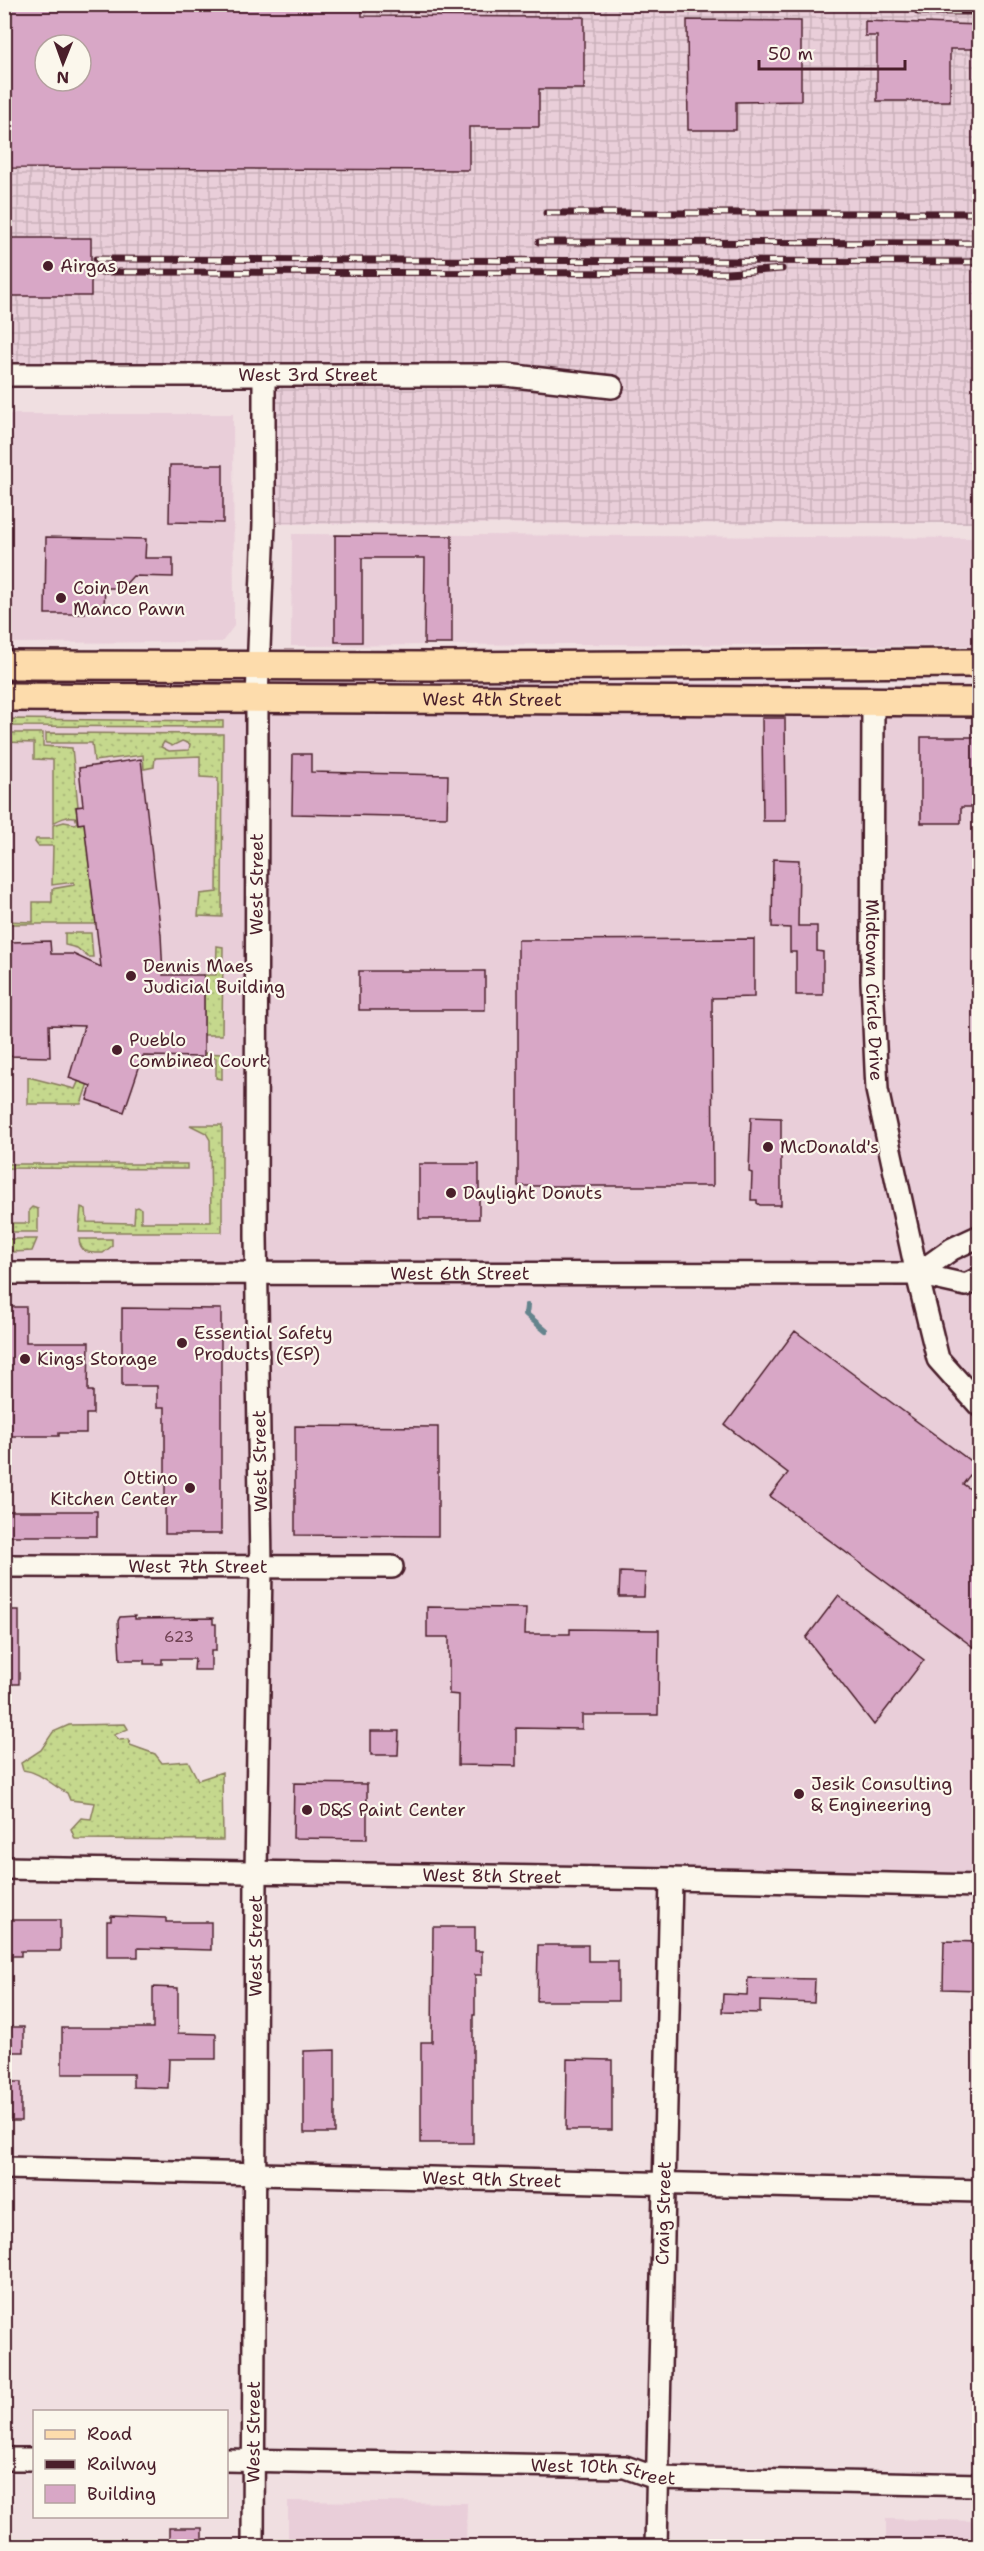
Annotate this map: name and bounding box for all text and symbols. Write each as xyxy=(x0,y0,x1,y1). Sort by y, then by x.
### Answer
north arrow xyxy=(33,33,93,93)
scale bar xyxy=(759,33,904,71)
text: 50 m xyxy=(768,42,813,66)
text: N xyxy=(56,67,69,88)
place label: Airgas xyxy=(60,254,117,278)
marker: Airgas xyxy=(41,259,55,273)
street label: West 3rd Street xyxy=(238,363,378,387)
place label: Coin Den Manco Pawn xyxy=(73,576,185,621)
marker: Coin Den Manco Pawn xyxy=(54,591,68,605)
street label: West 4th Street xyxy=(422,687,562,712)
street label: West Street xyxy=(245,833,269,935)
street label: Midtown Circle Drive xyxy=(860,899,889,1081)
place label: Dennis Maes Judicial Building xyxy=(143,954,285,999)
marker: Dennis Maes Judicial Building xyxy=(124,969,138,983)
place label: Pueblo Combined Court xyxy=(129,1028,268,1073)
marker: Pueblo Combined Court xyxy=(110,1043,124,1057)
place label: McDonald's xyxy=(780,1135,879,1159)
marker: McDonald's xyxy=(761,1140,775,1154)
place label: Daylight Donuts xyxy=(463,1181,602,1205)
marker: Daylight Donuts xyxy=(444,1186,458,1200)
street label: West 6th Street xyxy=(390,1261,530,1286)
place label: Essential Safety Products (ESP) xyxy=(194,1321,333,1366)
marker: Essential Safety Products (ESP) xyxy=(175,1336,189,1350)
place label: Kings Storage xyxy=(37,1347,157,1371)
marker: Kings Storage xyxy=(18,1352,32,1366)
street label: West Street xyxy=(247,1410,273,1512)
place label: Ottino Kitchen Center xyxy=(50,1466,178,1511)
marker: Ottino Kitchen Center xyxy=(183,1481,197,1495)
street label: West 7th Street xyxy=(128,1554,268,1579)
house number: 623 xyxy=(164,1627,194,1647)
place label: Jesik Consulting & Engineering xyxy=(811,1772,952,1817)
marker: Jesik Consulting & Engineering xyxy=(792,1787,806,1801)
place label: D&S Paint Center xyxy=(319,1798,466,1822)
marker: D&S Paint Center xyxy=(300,1803,314,1817)
street label: West 8th Street xyxy=(422,1863,562,1889)
street label: West Street xyxy=(243,1895,268,1997)
street label: Craig Street xyxy=(650,2161,677,2265)
street label: West 9th Street xyxy=(422,2166,562,2193)
street label: West Street xyxy=(241,2381,266,2483)
legend xyxy=(33,2410,228,2518)
text: Road xyxy=(87,2422,132,2446)
text: Railway xyxy=(87,2452,157,2476)
street label: West 10th Street xyxy=(530,2453,676,2490)
text: Building xyxy=(87,2482,156,2506)

